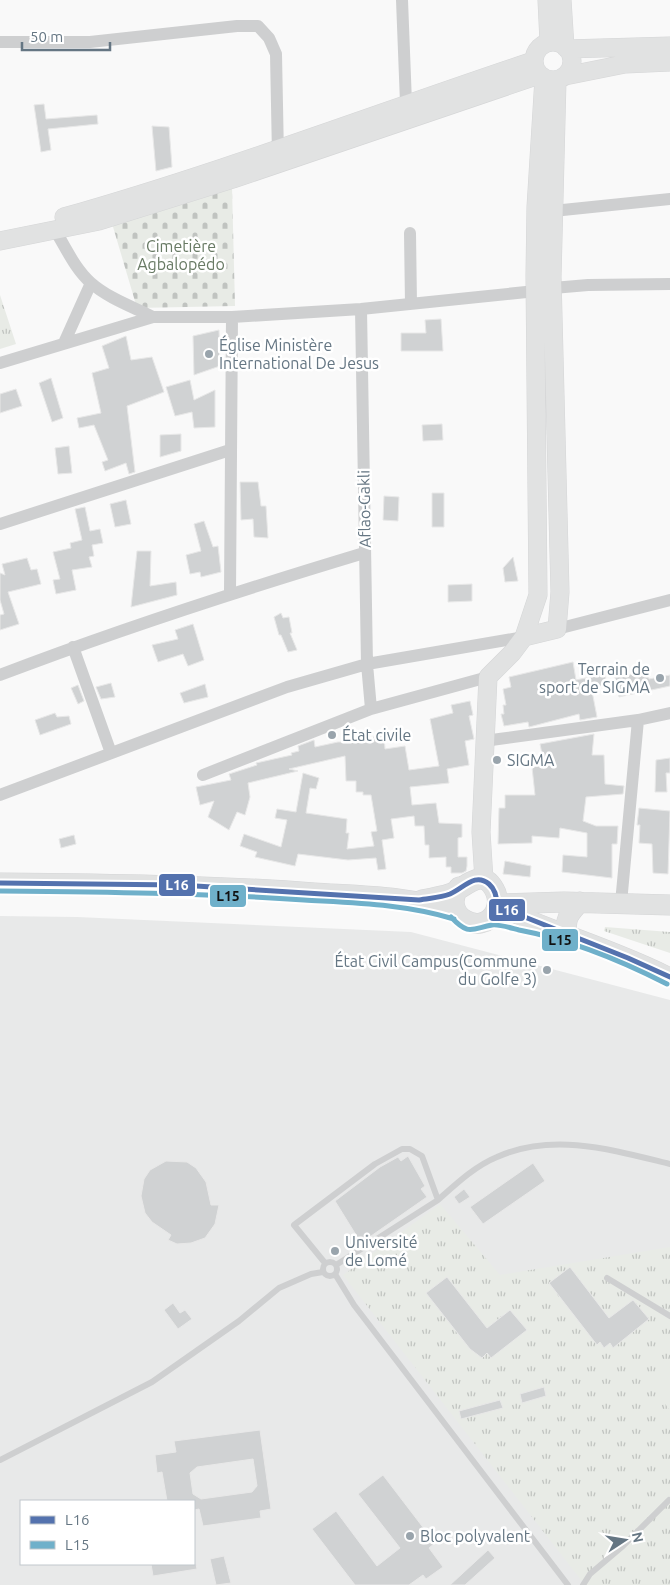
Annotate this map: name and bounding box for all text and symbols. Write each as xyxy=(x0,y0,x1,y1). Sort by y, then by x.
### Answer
scale bar xyxy=(22,20,110,52)
text: 50 m xyxy=(30,28,63,45)
park label: Cimetière Agbalopédo xyxy=(137,237,225,273)
place label: Église Ministère International De Jesus xyxy=(219,334,379,372)
marker: Église Ministère International De Jesus xyxy=(203,348,215,360)
street label: Aflao-Gakli xyxy=(354,470,374,548)
place label: Terrain de sport de SIGMA xyxy=(539,660,651,696)
marker: Terrain de sport de SIGMA xyxy=(654,672,666,684)
place label: État civile xyxy=(342,724,411,744)
marker: État civile xyxy=(326,729,338,741)
place label: SIGMA xyxy=(507,751,555,769)
marker: SIGMA xyxy=(491,754,503,766)
line badge: L16 xyxy=(158,873,196,897)
text: L16 xyxy=(165,877,189,893)
line badge: L15 xyxy=(209,884,247,908)
text: L15 xyxy=(216,888,240,904)
line badge: L16 xyxy=(488,898,526,922)
text: L16 xyxy=(495,902,519,918)
line badge: L15 xyxy=(541,928,579,952)
text: L15 xyxy=(548,932,572,948)
place label: État Civil Campus(Commune du Golfe 3) xyxy=(334,950,537,989)
marker: État Civil Campus(Commune du Golfe 3) xyxy=(541,964,553,976)
place label: Université de Lomé xyxy=(345,1233,418,1269)
marker: Université de Lomé xyxy=(329,1245,341,1257)
legend xyxy=(20,1500,195,1565)
text: L16 xyxy=(65,1511,90,1528)
north arrow xyxy=(600,1515,650,1565)
place label: Bloc polyvalent xyxy=(420,1527,531,1545)
marker: Bloc polyvalent xyxy=(404,1530,416,1542)
text: N xyxy=(629,1531,647,1544)
text: L15 xyxy=(65,1536,90,1553)

